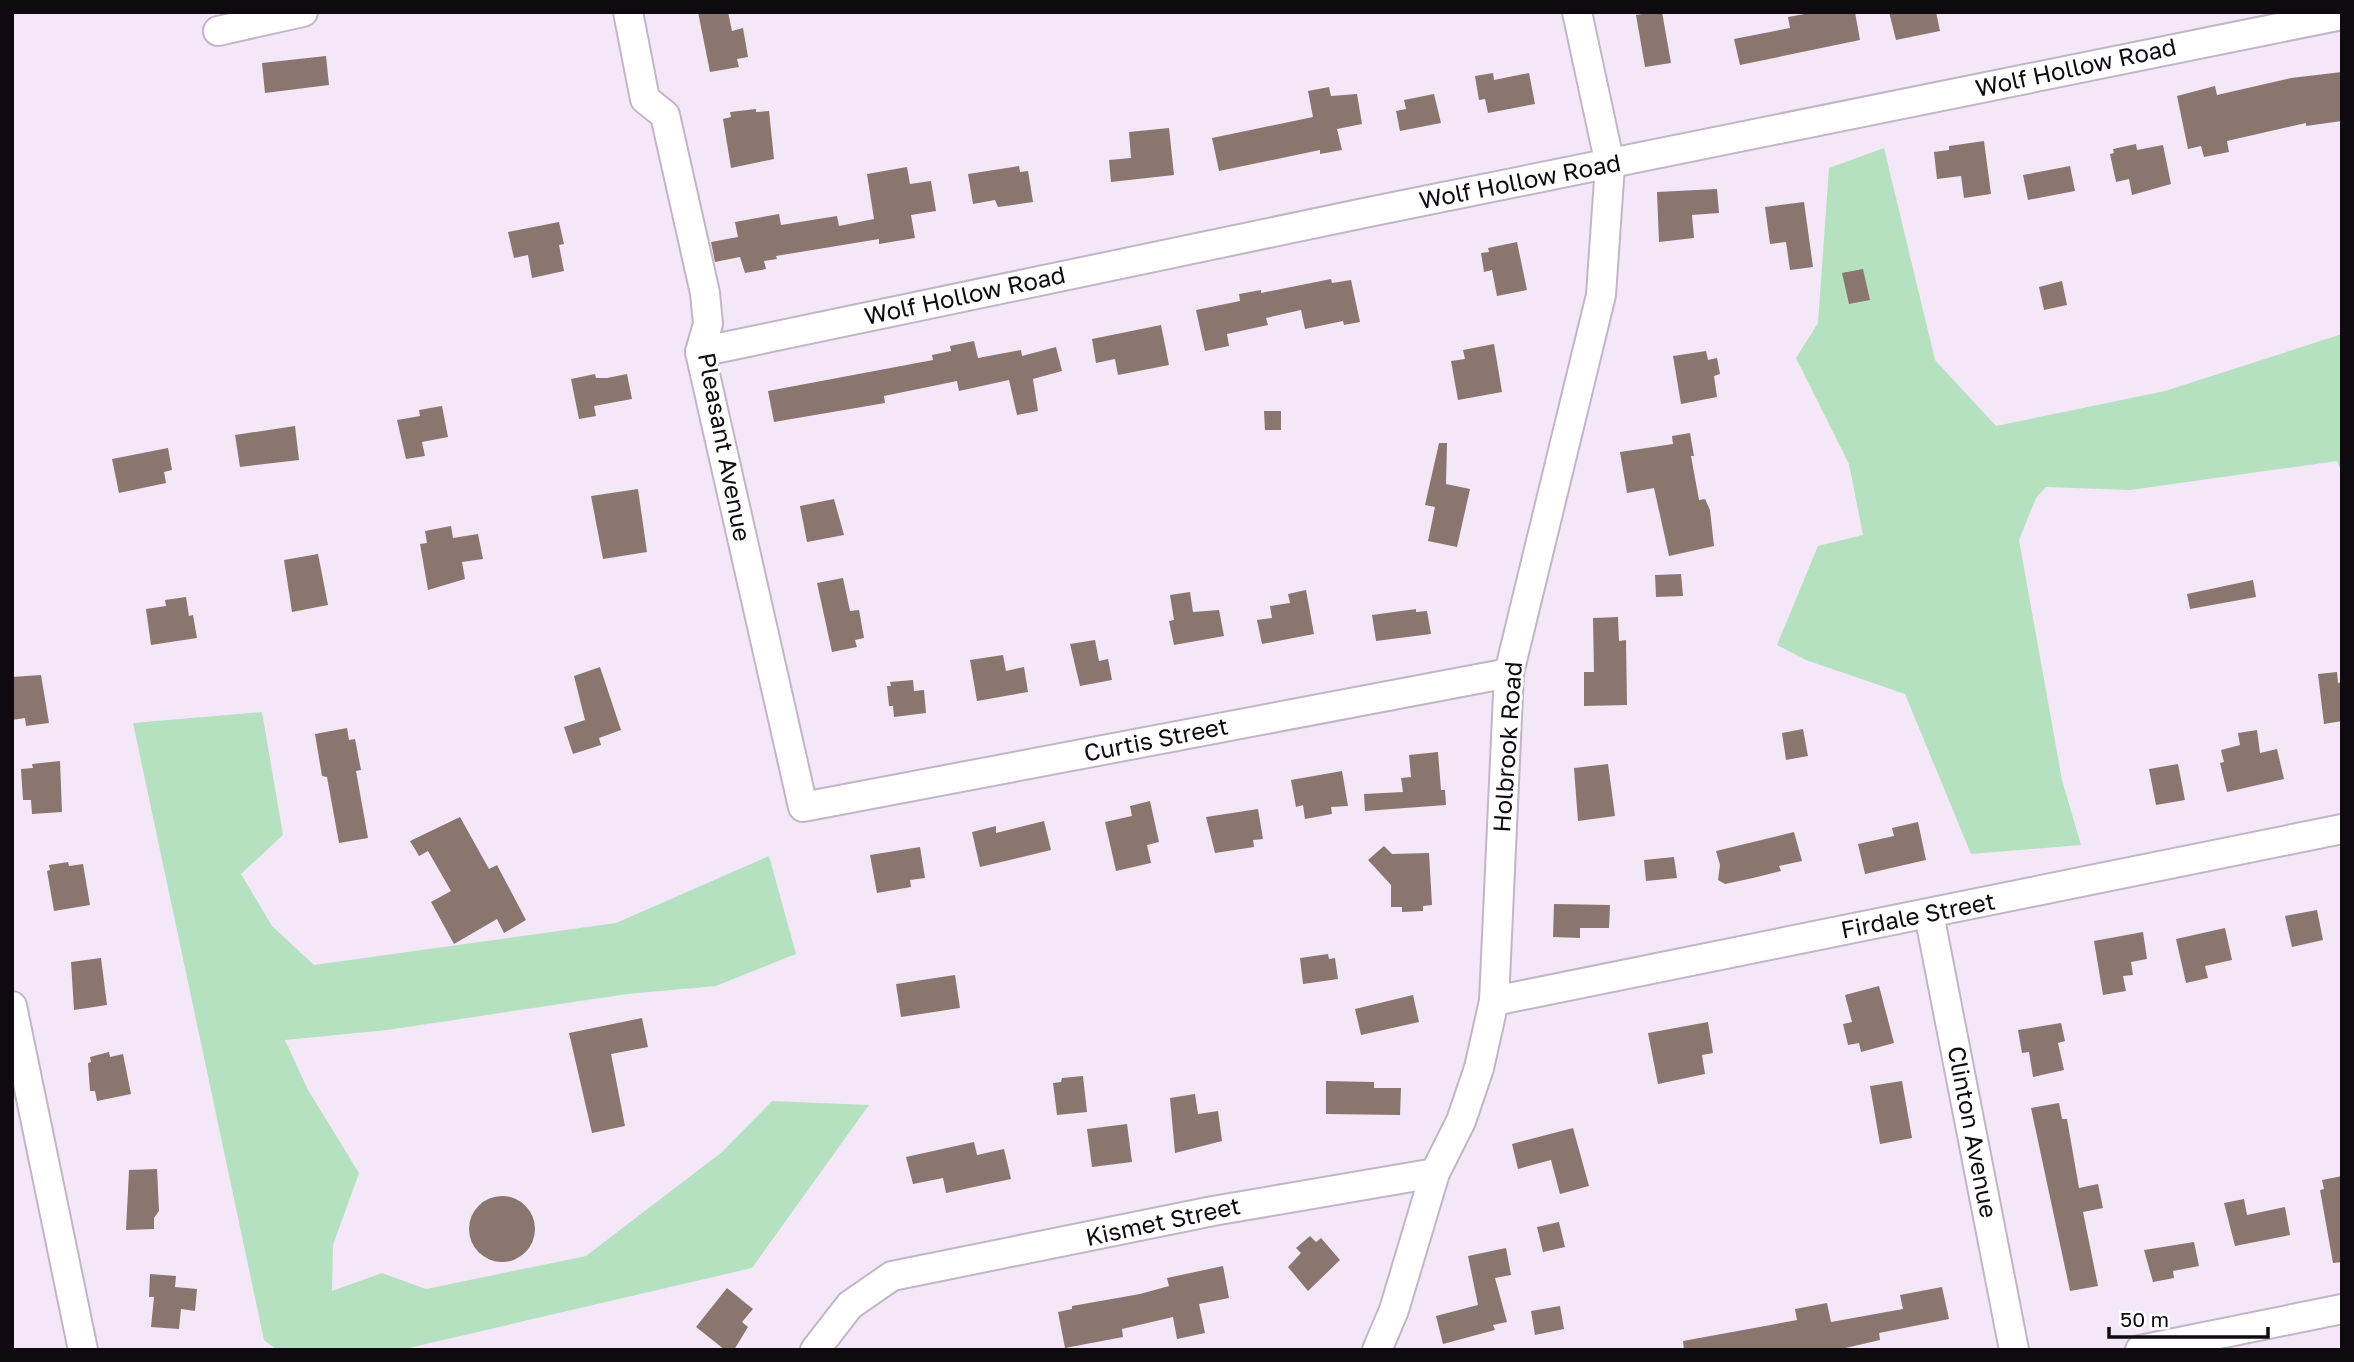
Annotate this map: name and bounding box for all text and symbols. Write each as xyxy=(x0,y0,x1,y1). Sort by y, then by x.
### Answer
street label: Wolf Hollow Road xyxy=(1973,31,2179,102)
street label: Wolf Hollow Road xyxy=(1417,147,1623,214)
street label: Wolf Hollow Road xyxy=(862,259,1068,330)
street label: Pleasant Avenue xyxy=(693,350,758,544)
street label: Holbrook Road xyxy=(1486,660,1527,833)
street label: Curtis Street xyxy=(1081,710,1230,767)
street label: Firdale Street xyxy=(1838,885,1997,944)
street label: Clinton Avenue xyxy=(1943,1043,2004,1220)
street label: Kismet Street xyxy=(1083,1190,1243,1251)
scale bar xyxy=(2109,1296,2268,1340)
text: 50 m xyxy=(2120,1306,2169,1332)

